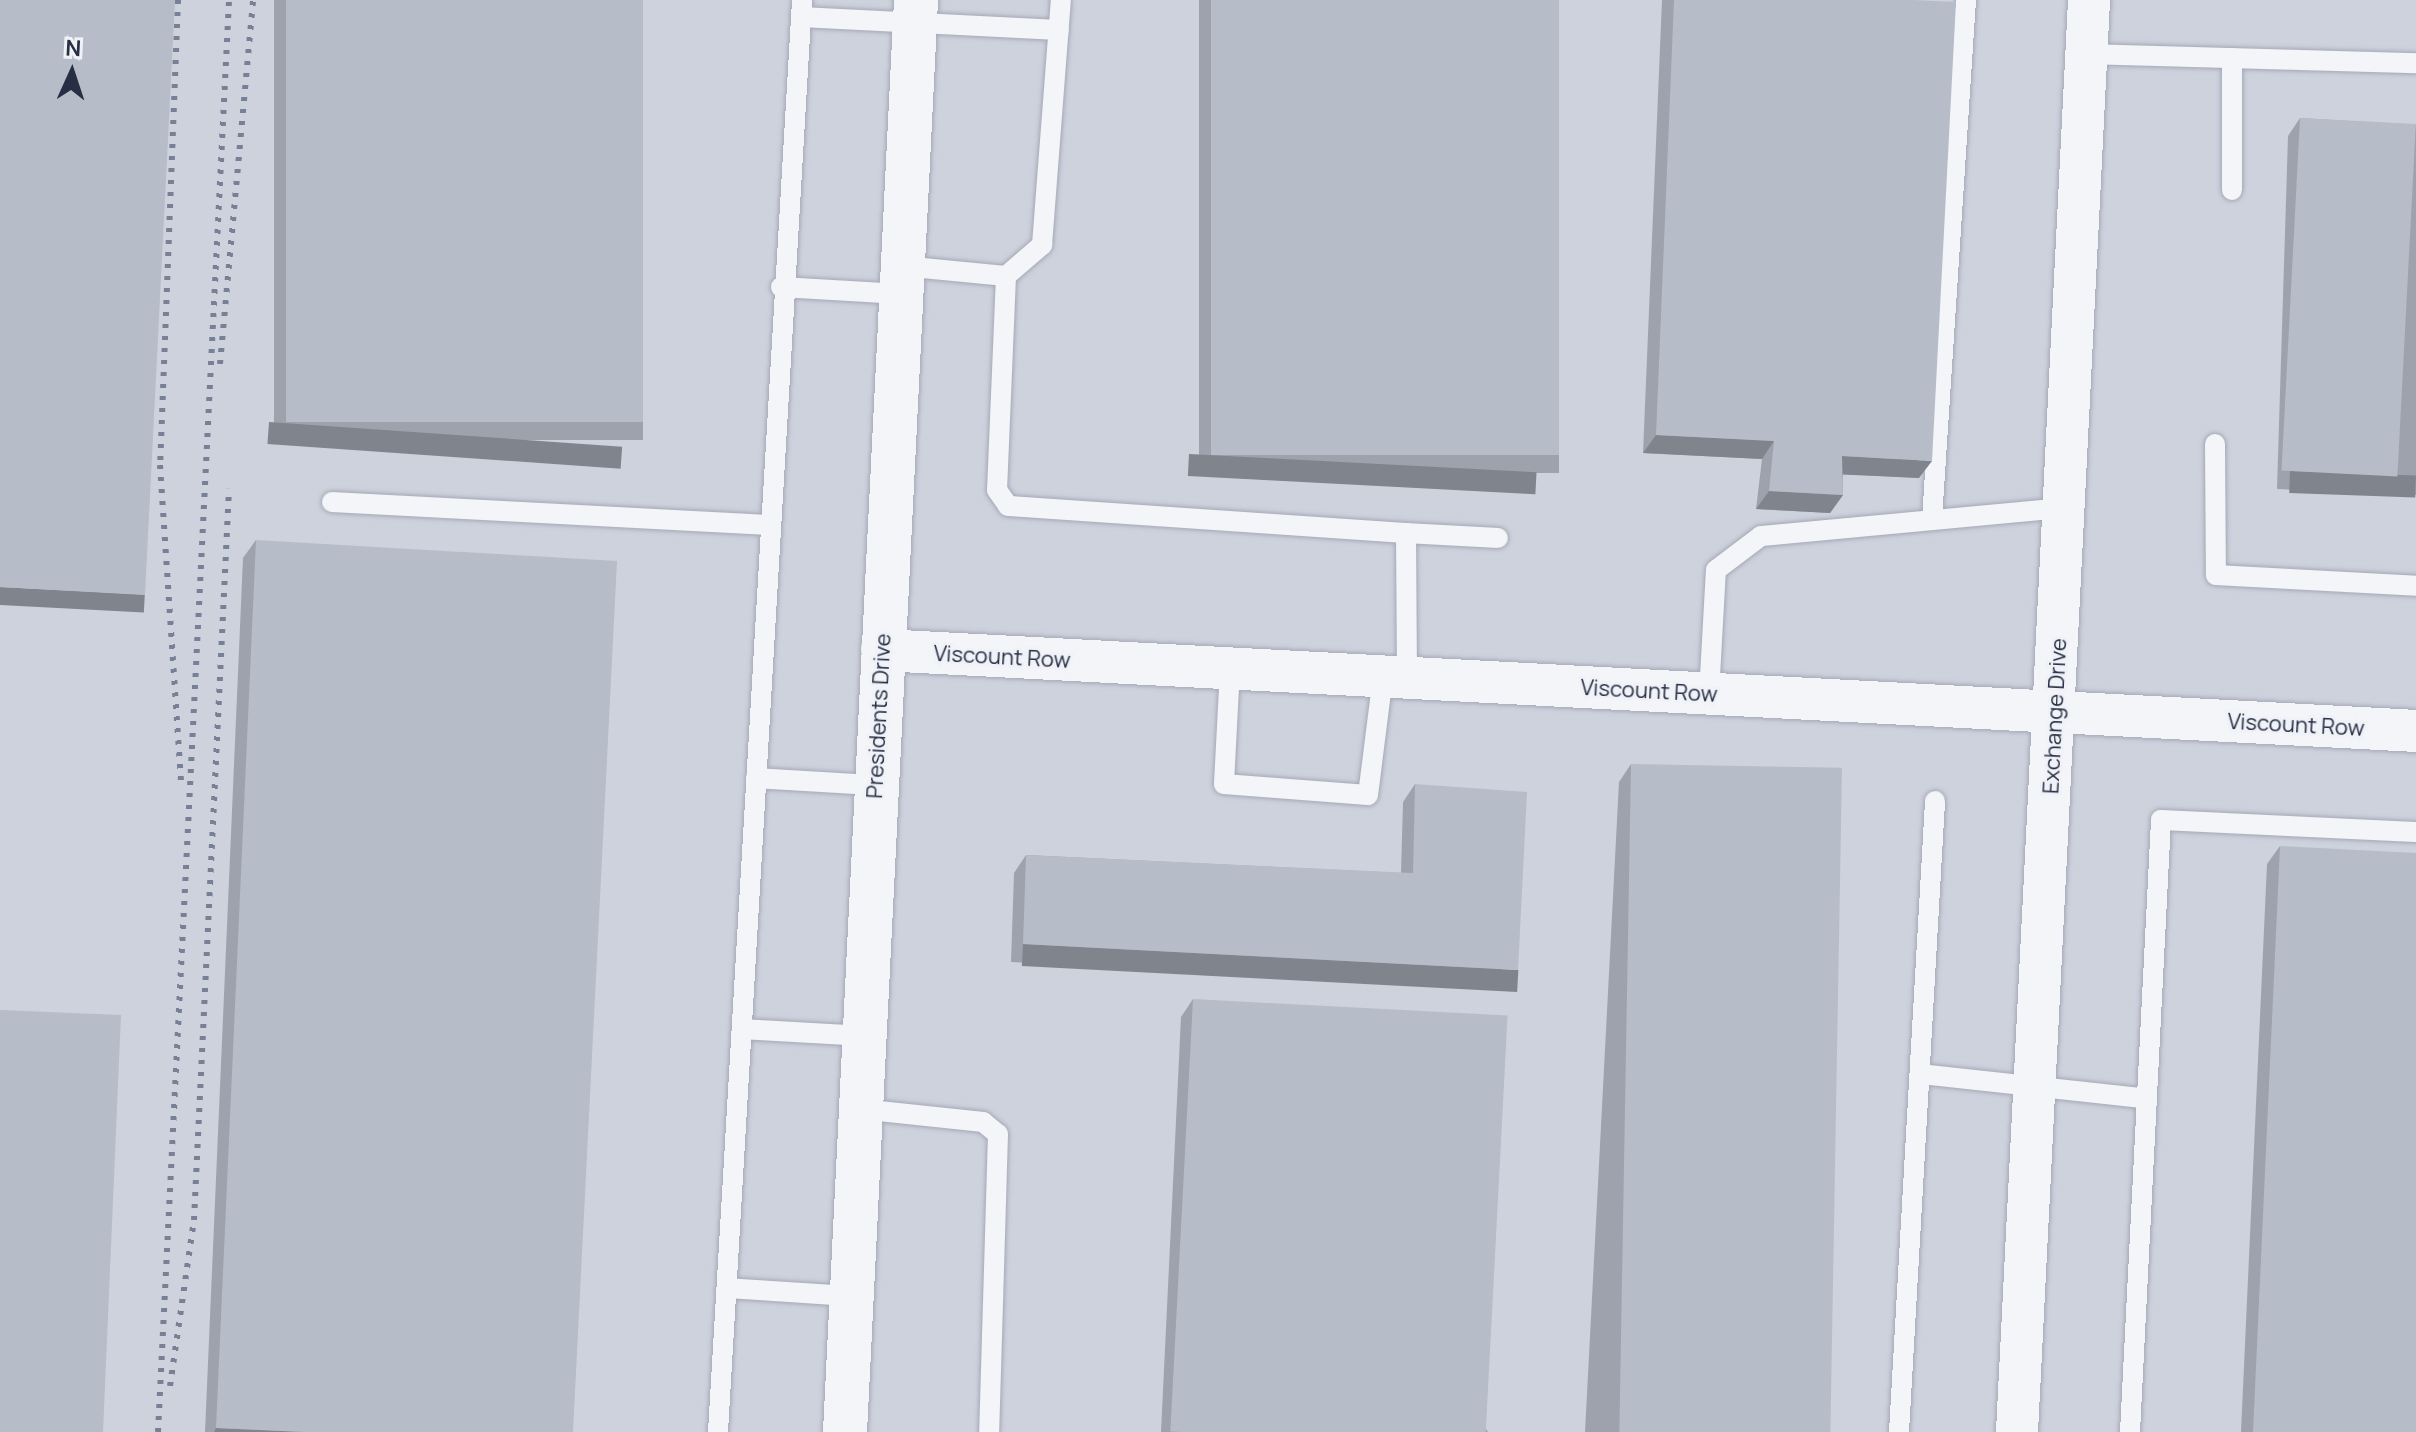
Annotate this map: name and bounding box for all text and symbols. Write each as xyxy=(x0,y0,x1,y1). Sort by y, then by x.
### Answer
north arrow xyxy=(32,32,112,112)
text: N xyxy=(65,33,82,63)
street label: Presidents Drive xyxy=(861,633,897,799)
street label: Exchange Drive xyxy=(2038,637,2072,795)
street label: Viscount Row xyxy=(933,640,1071,674)
street label: Viscount Row xyxy=(1580,674,1718,708)
street label: Viscount Row xyxy=(2227,708,2365,742)

